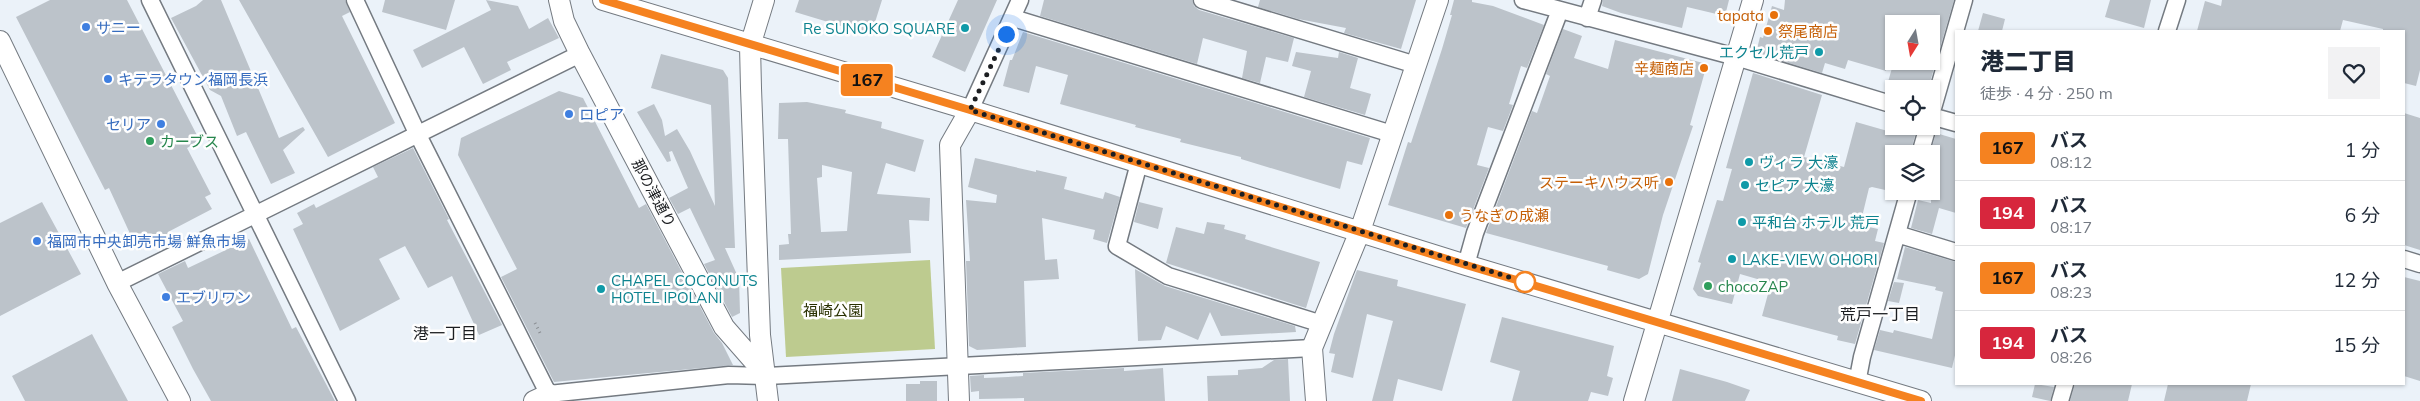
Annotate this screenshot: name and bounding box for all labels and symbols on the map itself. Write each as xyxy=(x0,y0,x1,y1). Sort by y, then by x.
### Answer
place label: tapata xyxy=(1717,6,1764,25)
marker: tapata xyxy=(1768,9,1780,21)
north arrow xyxy=(1885,15,1940,70)
place label: サニー xyxy=(96,18,141,37)
place label: Re SUNOKO SQUARE xyxy=(803,19,955,38)
marker: サニー xyxy=(80,21,92,33)
marker: Re SUNOKO SQUARE xyxy=(959,22,971,34)
your location xyxy=(994,22,1019,47)
place label: 祭尾商店 xyxy=(1778,22,1838,41)
marker: 祭尾商店 xyxy=(1762,25,1774,37)
place label: エクセル荒戸 xyxy=(1719,43,1809,62)
marker: エクセル荒戸 xyxy=(1813,46,1825,58)
place label: 辛麺商店 xyxy=(1634,59,1694,78)
marker: 辛麺商店 xyxy=(1698,62,1710,74)
line badge: 167 xyxy=(838,64,896,96)
place label: キテラタウン福岡長浜 xyxy=(118,70,268,89)
marker: キテラタウン福岡長浜 xyxy=(102,73,114,85)
place label: ロピア xyxy=(579,105,624,124)
marker: ロピア xyxy=(563,108,575,120)
place label: セリア xyxy=(106,115,151,134)
marker: セリア xyxy=(155,118,167,130)
place label: カーブス xyxy=(160,132,219,151)
marker: カーブス xyxy=(144,135,156,147)
place label: ヴィラ 大濠 xyxy=(1759,153,1838,172)
street label: 那の津通り xyxy=(628,155,680,231)
marker: ヴィラ 大濠 xyxy=(1743,156,1755,168)
place label: ステーキハウス听 xyxy=(1539,173,1659,192)
marker: ステーキハウス听 xyxy=(1663,176,1675,188)
place label: セピア 大濠 xyxy=(1755,176,1834,195)
marker: セピア 大濠 xyxy=(1739,179,1751,191)
place label: うなぎの成瀬 xyxy=(1459,206,1549,225)
marker: うなぎの成瀬 xyxy=(1443,209,1455,221)
place label: 平和台 ホテル 荒戸 xyxy=(1752,213,1880,232)
marker: 平和台 ホテル 荒戸 xyxy=(1736,216,1748,228)
place label: 福岡市中央卸売市場 鮮魚市場 xyxy=(47,232,246,251)
marker: 福岡市中央卸売市場 鮮魚市場 xyxy=(31,235,43,247)
place label: LAKE-VIEW OHORI xyxy=(1742,250,1878,269)
marker: LAKE-VIEW OHORI xyxy=(1726,253,1738,265)
place label: CHAPEL COCONUTS HOTEL IPOLANI xyxy=(611,271,758,307)
unlabelled marker xyxy=(1514,271,1536,293)
place label: chocoZAP xyxy=(1718,277,1788,296)
marker: chocoZAP xyxy=(1702,280,1714,292)
marker: CHAPEL COCONUTS HOTEL IPOLANI xyxy=(595,283,607,295)
place label: エブリワン xyxy=(176,288,251,307)
marker: エブリワン xyxy=(160,291,172,303)
park label: 福崎公園 xyxy=(803,301,863,320)
district label: 荒戸一丁目 xyxy=(1840,304,1920,324)
district label: 港一丁目 xyxy=(413,323,477,343)

